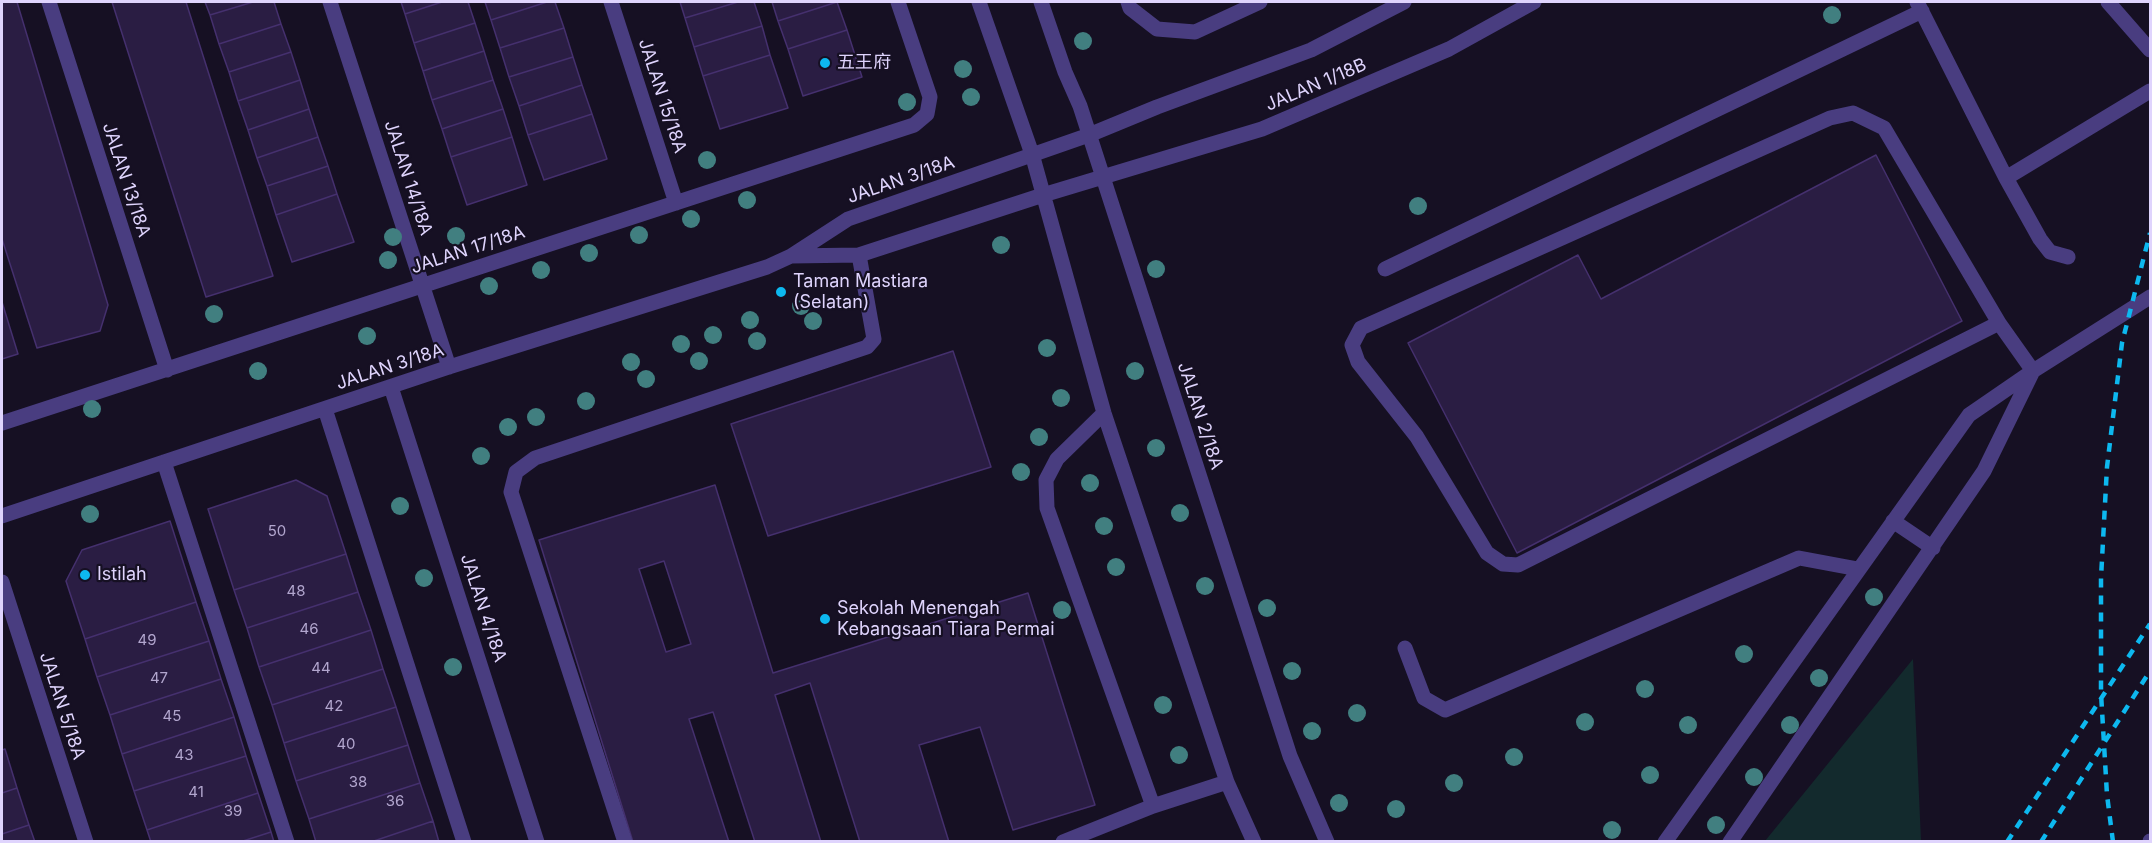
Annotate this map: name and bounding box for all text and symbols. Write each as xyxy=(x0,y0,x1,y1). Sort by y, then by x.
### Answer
street label: JALAN 15/18A xyxy=(633,36,691,156)
place label: 五王府 xyxy=(837,52,891,74)
street label: JALAN 1/18B xyxy=(1262,54,1370,116)
marker: 五王府 xyxy=(818,56,832,70)
street label: JALAN 14/18A xyxy=(379,118,437,238)
street label: JALAN 13/18A xyxy=(97,120,155,240)
street label: JALAN 3/18A xyxy=(845,152,957,208)
street label: JALAN 17/18A xyxy=(408,221,528,279)
place label: Taman Mastiara (Selatan) xyxy=(793,271,928,314)
marker: Taman Mastiara (Selatan) xyxy=(774,285,788,299)
street label: JALAN 3/18A xyxy=(333,339,447,395)
street label: JALAN 2/18A xyxy=(1172,359,1228,473)
house number: 50 xyxy=(268,522,286,540)
street label: JALAN 4/18A xyxy=(455,551,511,665)
place label: Istilah xyxy=(97,564,147,586)
marker: Istilah xyxy=(78,568,92,582)
house number: 48 xyxy=(287,582,305,600)
place label: Sekolah Menengah Kebangsaan Tiara Permai xyxy=(837,598,1054,640)
marker: Sekolah Menengah Kebangsaan Tiara Permai xyxy=(818,612,832,626)
house number: 46 xyxy=(300,620,318,638)
house number: 49 xyxy=(138,631,156,649)
street label: JALAN 5/18A xyxy=(34,649,90,763)
house number: 44 xyxy=(311,659,331,677)
house number: 47 xyxy=(150,669,168,687)
house number: 42 xyxy=(325,697,343,715)
house number: 45 xyxy=(163,707,181,725)
house number: 40 xyxy=(336,735,356,753)
house number: 43 xyxy=(175,746,193,764)
house number: 38 xyxy=(349,773,367,791)
house number: 41 xyxy=(188,783,204,801)
house number: 36 xyxy=(386,792,404,810)
house number: 39 xyxy=(224,802,242,820)

